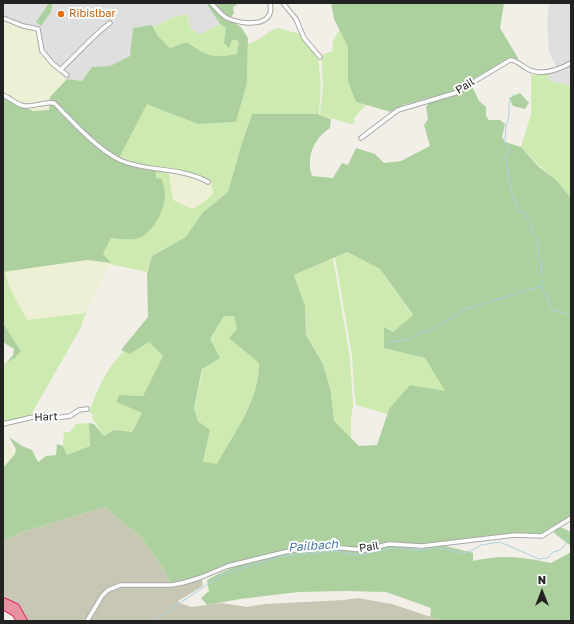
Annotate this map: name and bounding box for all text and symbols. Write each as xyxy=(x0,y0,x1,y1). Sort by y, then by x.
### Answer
place label: Ribislbar xyxy=(69,7,116,21)
marker: Ribislbar xyxy=(56,9,66,19)
street label: Pail xyxy=(453,75,477,97)
street label: Hart xyxy=(34,410,58,424)
water label: Pailbach xyxy=(288,537,338,555)
street label: Pail xyxy=(358,539,380,555)
north arrow xyxy=(522,572,562,612)
text: N xyxy=(538,573,546,586)

